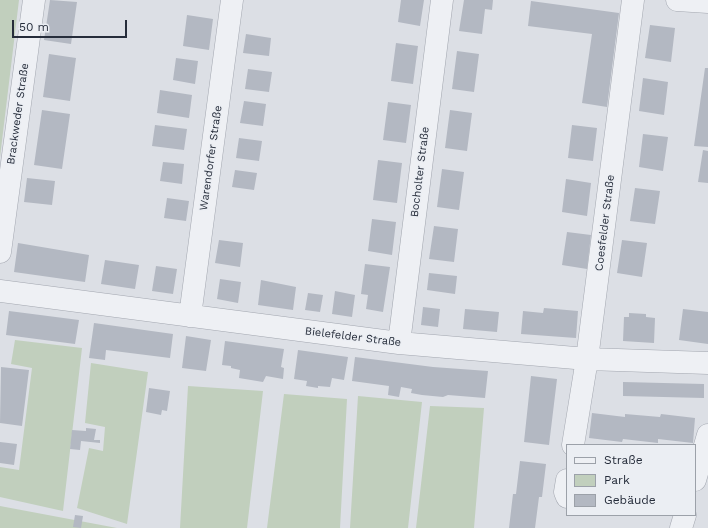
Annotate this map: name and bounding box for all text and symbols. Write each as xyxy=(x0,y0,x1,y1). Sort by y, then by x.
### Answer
scale bar xyxy=(14,12,129,38)
text: 50 m xyxy=(19,20,49,34)
street label: Brackweder Straße xyxy=(4,62,32,166)
street label: Warendorfer Straße xyxy=(197,105,225,211)
street label: Bocholter Straße xyxy=(408,126,432,218)
street label: Coesfelder Straße xyxy=(593,174,617,272)
street label: Bielefelder Straße xyxy=(304,325,402,349)
legend xyxy=(566,444,696,516)
text: Straße xyxy=(604,453,643,467)
text: Park xyxy=(604,473,630,487)
text: Gebäude xyxy=(604,493,656,507)

